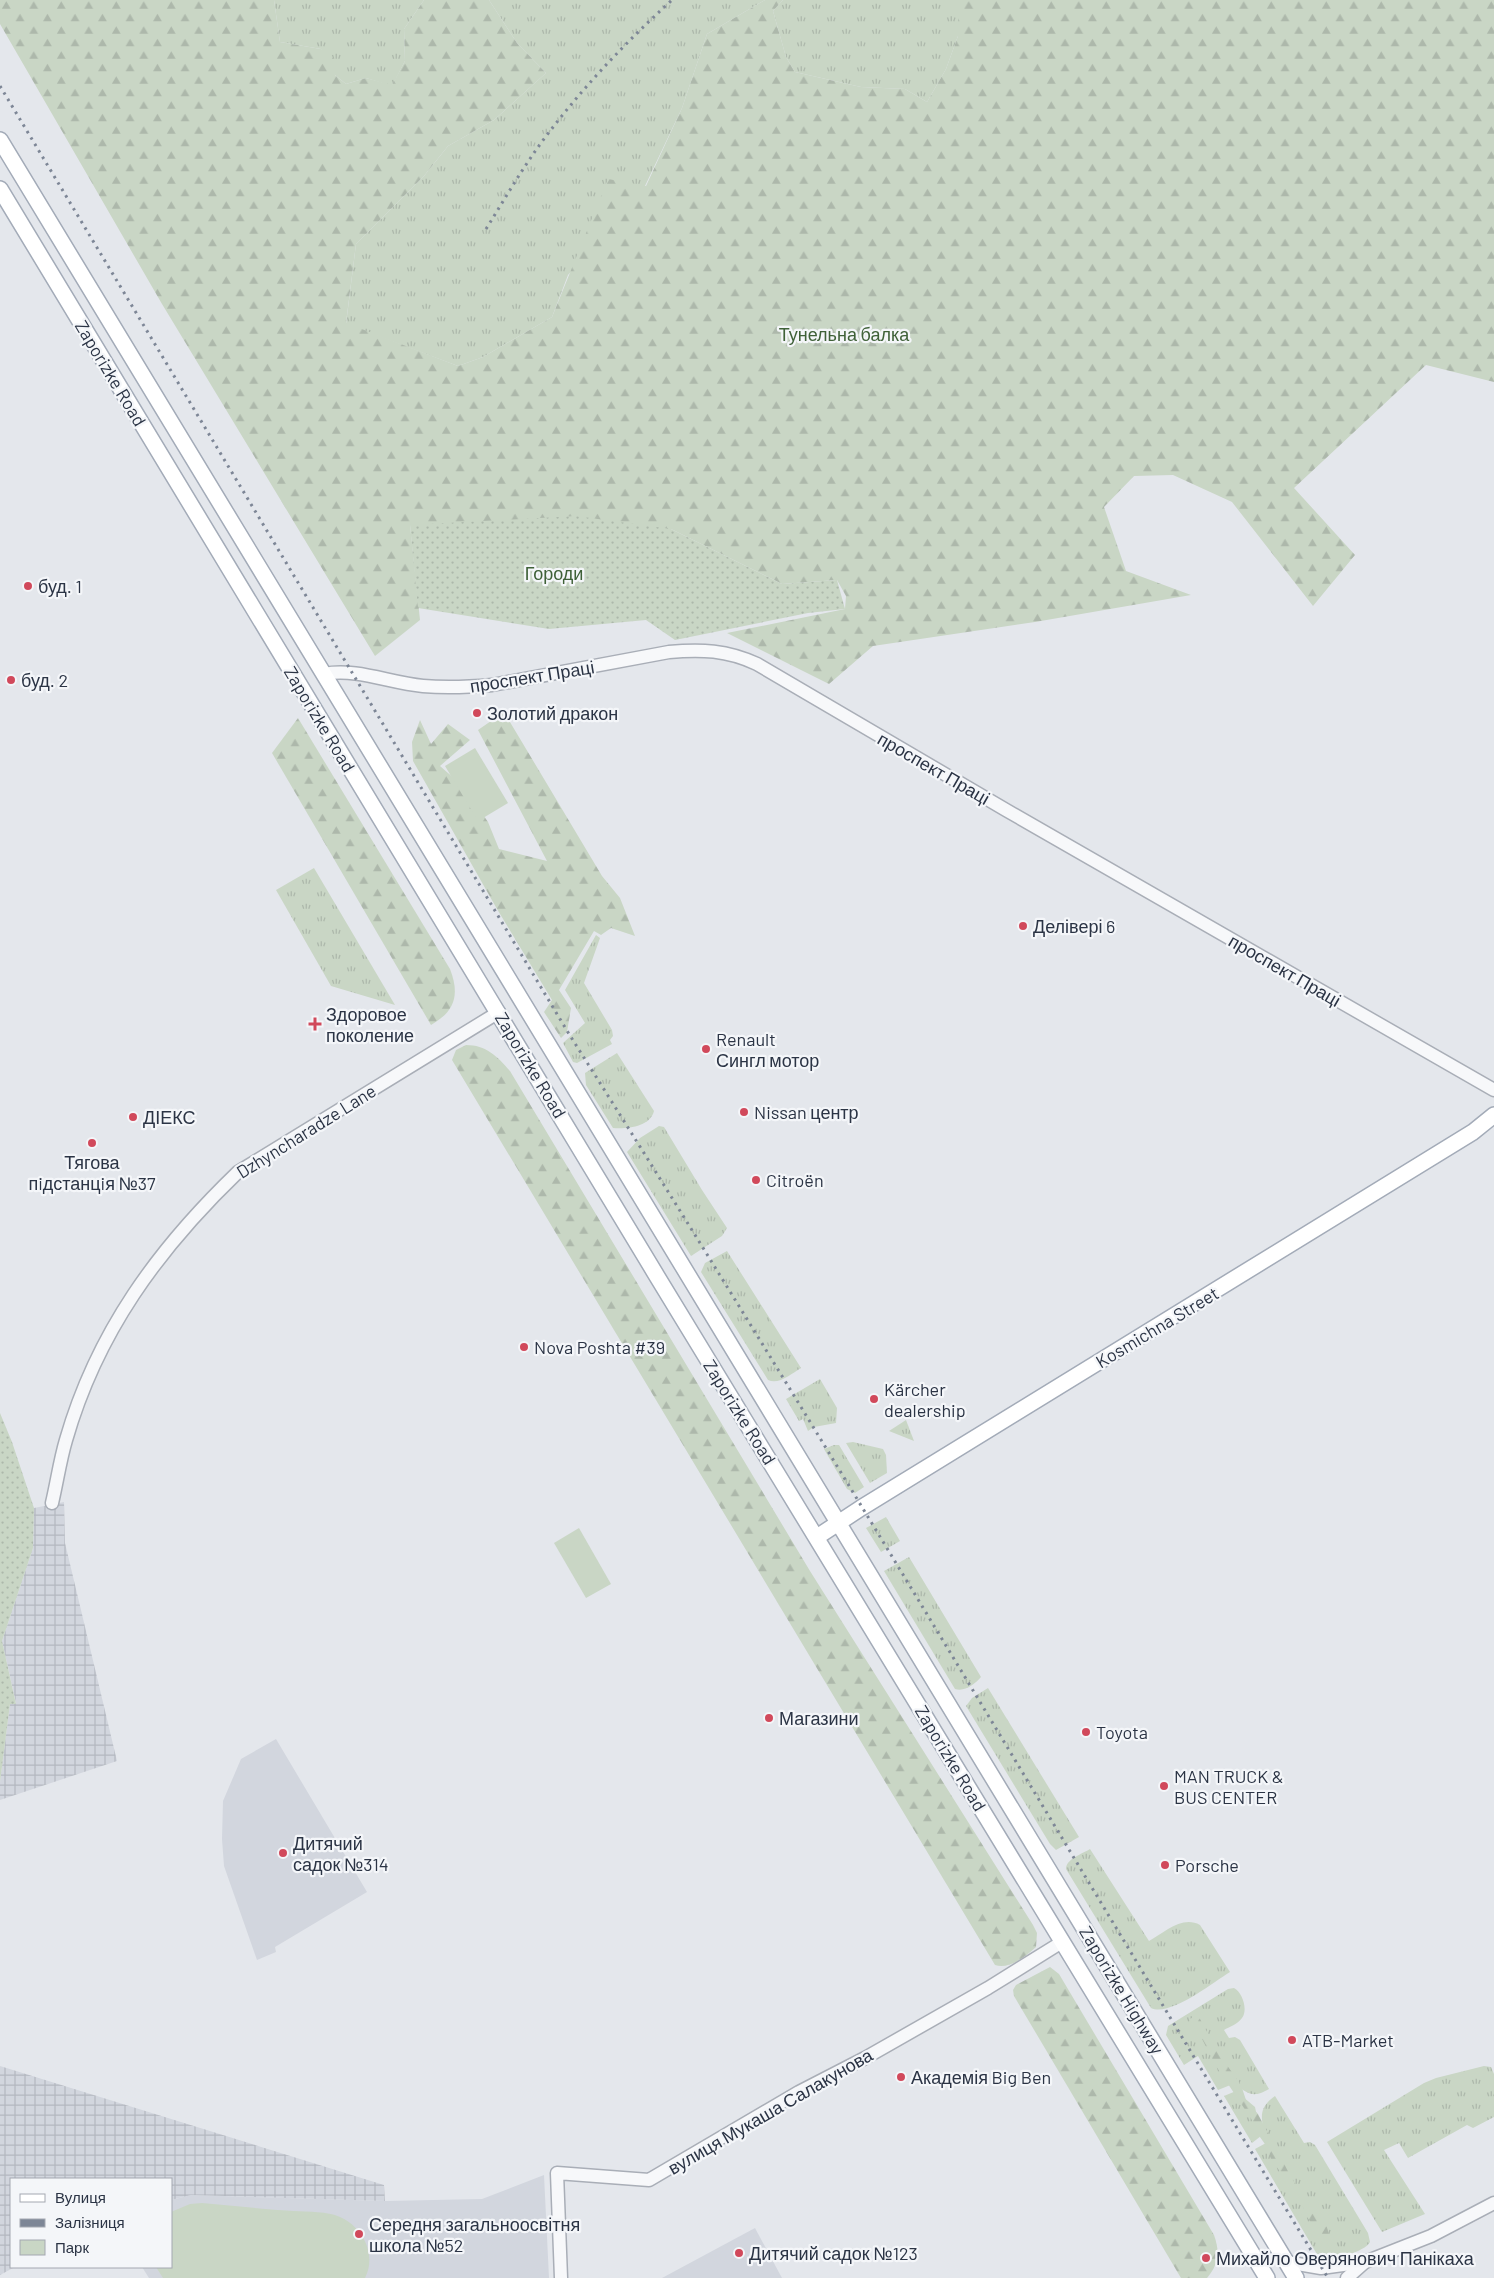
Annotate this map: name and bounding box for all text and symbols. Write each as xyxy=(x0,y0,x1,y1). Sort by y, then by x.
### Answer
street label: Zaporizke Road xyxy=(71,316,151,430)
park label: Тунельна балка xyxy=(779,323,910,345)
park label: Городи xyxy=(525,562,583,584)
place label: буд. 1 xyxy=(38,575,82,597)
marker: буд. 1 xyxy=(22,580,34,592)
street label: проспект Праці xyxy=(468,655,596,697)
street label: Zaporizke Road xyxy=(280,662,360,776)
place label: буд. 2 xyxy=(21,669,68,691)
marker: буд. 2 xyxy=(5,674,17,686)
place label: Золотий дракон xyxy=(487,702,618,724)
marker: Золотий дракон xyxy=(471,707,483,719)
street label: проспект Праці xyxy=(874,727,994,809)
place label: Делівері 6 xyxy=(1033,915,1115,937)
marker: Делівері 6 xyxy=(1017,920,1029,932)
street label: проспект Праці xyxy=(1225,929,1345,1011)
place label: Здоровое поколение xyxy=(326,1003,414,1046)
street label: Zaporizke Road xyxy=(491,1008,571,1122)
marker: Здоровое поколение xyxy=(308,1017,322,1031)
place label: Renault Сингл мотор xyxy=(716,1028,819,1071)
marker: Renault Сингл мотор xyxy=(700,1043,712,1055)
street label: Dzhyncharadze Lane xyxy=(232,1079,380,1183)
place label: Nissan центр xyxy=(754,1101,859,1123)
place label: ДІЕКС xyxy=(143,1106,195,1128)
marker: Nissan центр xyxy=(738,1106,750,1118)
marker: ДІЕКС xyxy=(127,1111,139,1123)
marker: Тягова пiдстанцiя №37 xyxy=(86,1137,98,1149)
place label: Тягова пiдстанцiя №37 xyxy=(28,1151,156,1194)
place label: Citroën xyxy=(766,1169,824,1191)
marker: Citroën xyxy=(750,1174,762,1186)
street label: Kosmichna Street xyxy=(1092,1282,1222,1372)
place label: Nova Poshta #39 xyxy=(534,1336,665,1358)
marker: Nova Poshta #39 xyxy=(518,1341,530,1353)
street label: Zaporizke Road xyxy=(699,1355,781,1469)
place label: Kärcher dealership xyxy=(884,1378,966,1421)
marker: Kärcher dealership xyxy=(868,1393,880,1405)
street label: Zaporizke Road xyxy=(911,1701,991,1815)
place label: Магазини xyxy=(779,1707,859,1729)
marker: Магазини xyxy=(763,1712,775,1724)
place label: Toyota xyxy=(1096,1721,1148,1743)
marker: Toyota xyxy=(1080,1726,1092,1738)
place label: MAN TRUCK & BUS CENTER xyxy=(1174,1765,1284,1808)
marker: MAN TRUCK & BUS CENTER xyxy=(1158,1780,1170,1792)
place label: Дитячий садок №314 xyxy=(293,1832,389,1875)
marker: Дитячий садок №314 xyxy=(277,1847,289,1859)
place label: Porsche xyxy=(1175,1854,1239,1876)
marker: Porsche xyxy=(1159,1859,1171,1871)
street label: Zaporizke Highway xyxy=(1075,1922,1169,2058)
place label: ATB-Market xyxy=(1302,2029,1394,2051)
marker: ATB-Market xyxy=(1286,2034,1298,2046)
street label: вулиця Мукаша Салакунова xyxy=(664,2043,877,2179)
place label: Академія Big Ben xyxy=(911,2066,1051,2088)
marker: Академія Big Ben xyxy=(895,2071,907,2083)
legend xyxy=(10,2178,172,2268)
text: Вулиця xyxy=(55,2188,106,2206)
text: Залізниця xyxy=(55,2213,125,2231)
place label: Середня загальноосвітня школа №52 xyxy=(369,2213,580,2256)
marker: Середня загальноосвітня школа №52 xyxy=(353,2228,365,2240)
text: Парк xyxy=(55,2238,89,2256)
place label: Дитячий садок №123 xyxy=(749,2242,918,2264)
marker: Дитячий садок №123 xyxy=(733,2247,745,2259)
place label: Михайло Оверянович Панікаха xyxy=(1216,2247,1475,2269)
marker: Михайло Оверянович Панікаха xyxy=(1200,2252,1212,2264)

